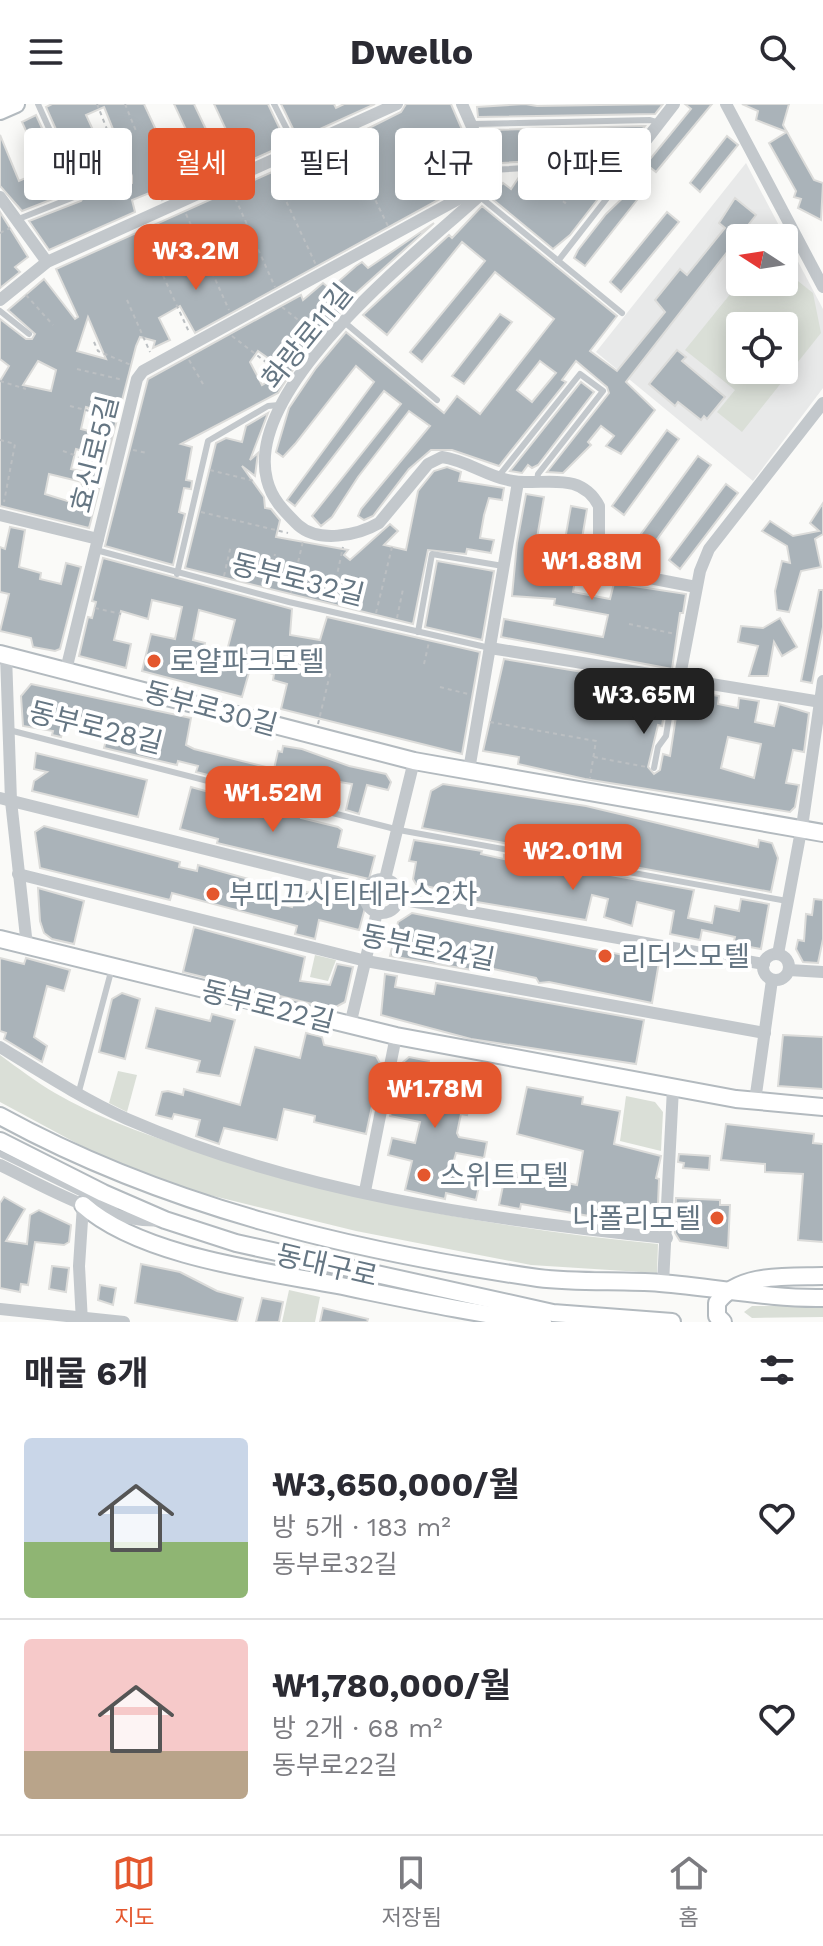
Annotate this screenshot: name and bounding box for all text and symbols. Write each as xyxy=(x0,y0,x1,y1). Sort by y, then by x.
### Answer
icon: menu xyxy=(24,30,68,74)
icon: search xyxy=(755,30,799,74)
text: Dwello xyxy=(350,31,473,73)
chip: 매매 xyxy=(24,128,132,200)
chip: 월세 xyxy=(148,128,255,200)
chip: 필터 xyxy=(271,128,379,200)
chip: 신규 xyxy=(395,128,502,200)
chip: 아파트 xyxy=(518,128,651,200)
pin: ₩3.2M xyxy=(140,224,252,292)
north arrow xyxy=(726,224,798,296)
map controls xyxy=(726,224,798,384)
text: ₩3.2M xyxy=(152,235,240,265)
street label: 화랑로11길 xyxy=(255,277,360,395)
button: locate xyxy=(726,312,798,384)
street label: 효신로5길 xyxy=(64,392,125,516)
pin: ₩1.88M xyxy=(527,534,657,602)
text: ₩1.88M xyxy=(542,545,642,575)
street label: 동부로32길 xyxy=(228,547,368,612)
place label: 로얄파크모텔 xyxy=(170,645,325,678)
marker: 로얄파크모텔 xyxy=(145,652,163,670)
pin: ₩3.65M xyxy=(579,668,709,736)
street label: 동부로30길 xyxy=(141,675,281,742)
text: ₩3.65M xyxy=(592,679,696,709)
street label: 동부로28길 xyxy=(26,695,166,760)
pin: ₩1.52M xyxy=(208,766,338,834)
text: ₩1.52M xyxy=(223,777,323,807)
pin: ₩2.01M xyxy=(508,824,638,892)
text: ₩2.01M xyxy=(523,835,623,865)
place label: 부띠끄시티테라스2차 xyxy=(229,878,477,911)
marker: 부띠끄시티테라스2차 xyxy=(204,885,222,903)
street label: 동부로24길 xyxy=(358,918,498,977)
place label: 리더스모텔 xyxy=(621,940,750,973)
marker: 리더스모텔 xyxy=(596,947,614,965)
street label: 동부로22길 xyxy=(198,974,338,1039)
pin: ₩1.78M xyxy=(370,1062,500,1130)
text: ₩1.78M xyxy=(386,1073,484,1103)
place label: 스위트모텔 xyxy=(440,1159,569,1192)
marker: 스위트모텔 xyxy=(415,1166,433,1184)
place label: 나폴리모텔 xyxy=(572,1202,701,1235)
marker: 나폴리모텔 xyxy=(708,1209,726,1227)
street label: 동대구로 xyxy=(273,1238,381,1293)
icon: filters xyxy=(755,1348,799,1392)
text: 매물 6개 xyxy=(24,1353,149,1393)
text: ₩3,650,000/월 xyxy=(272,1464,520,1504)
icon: home xyxy=(88,1470,184,1566)
icon: heart xyxy=(755,1496,799,1540)
text: 방 5개 · 183 m² xyxy=(272,1512,451,1542)
text: 동부로32길 xyxy=(272,1549,398,1579)
text: ₩1,780,000/월 xyxy=(272,1665,511,1705)
icon: home xyxy=(88,1671,184,1767)
icon: heart xyxy=(755,1697,799,1741)
text: 방 2개 · 68 m² xyxy=(272,1713,442,1743)
text: 동부로22길 xyxy=(272,1750,398,1780)
tab: 지도 xyxy=(112,1851,156,1931)
tab: 저장됨 xyxy=(381,1851,442,1931)
tab: 홈 xyxy=(667,1851,711,1931)

